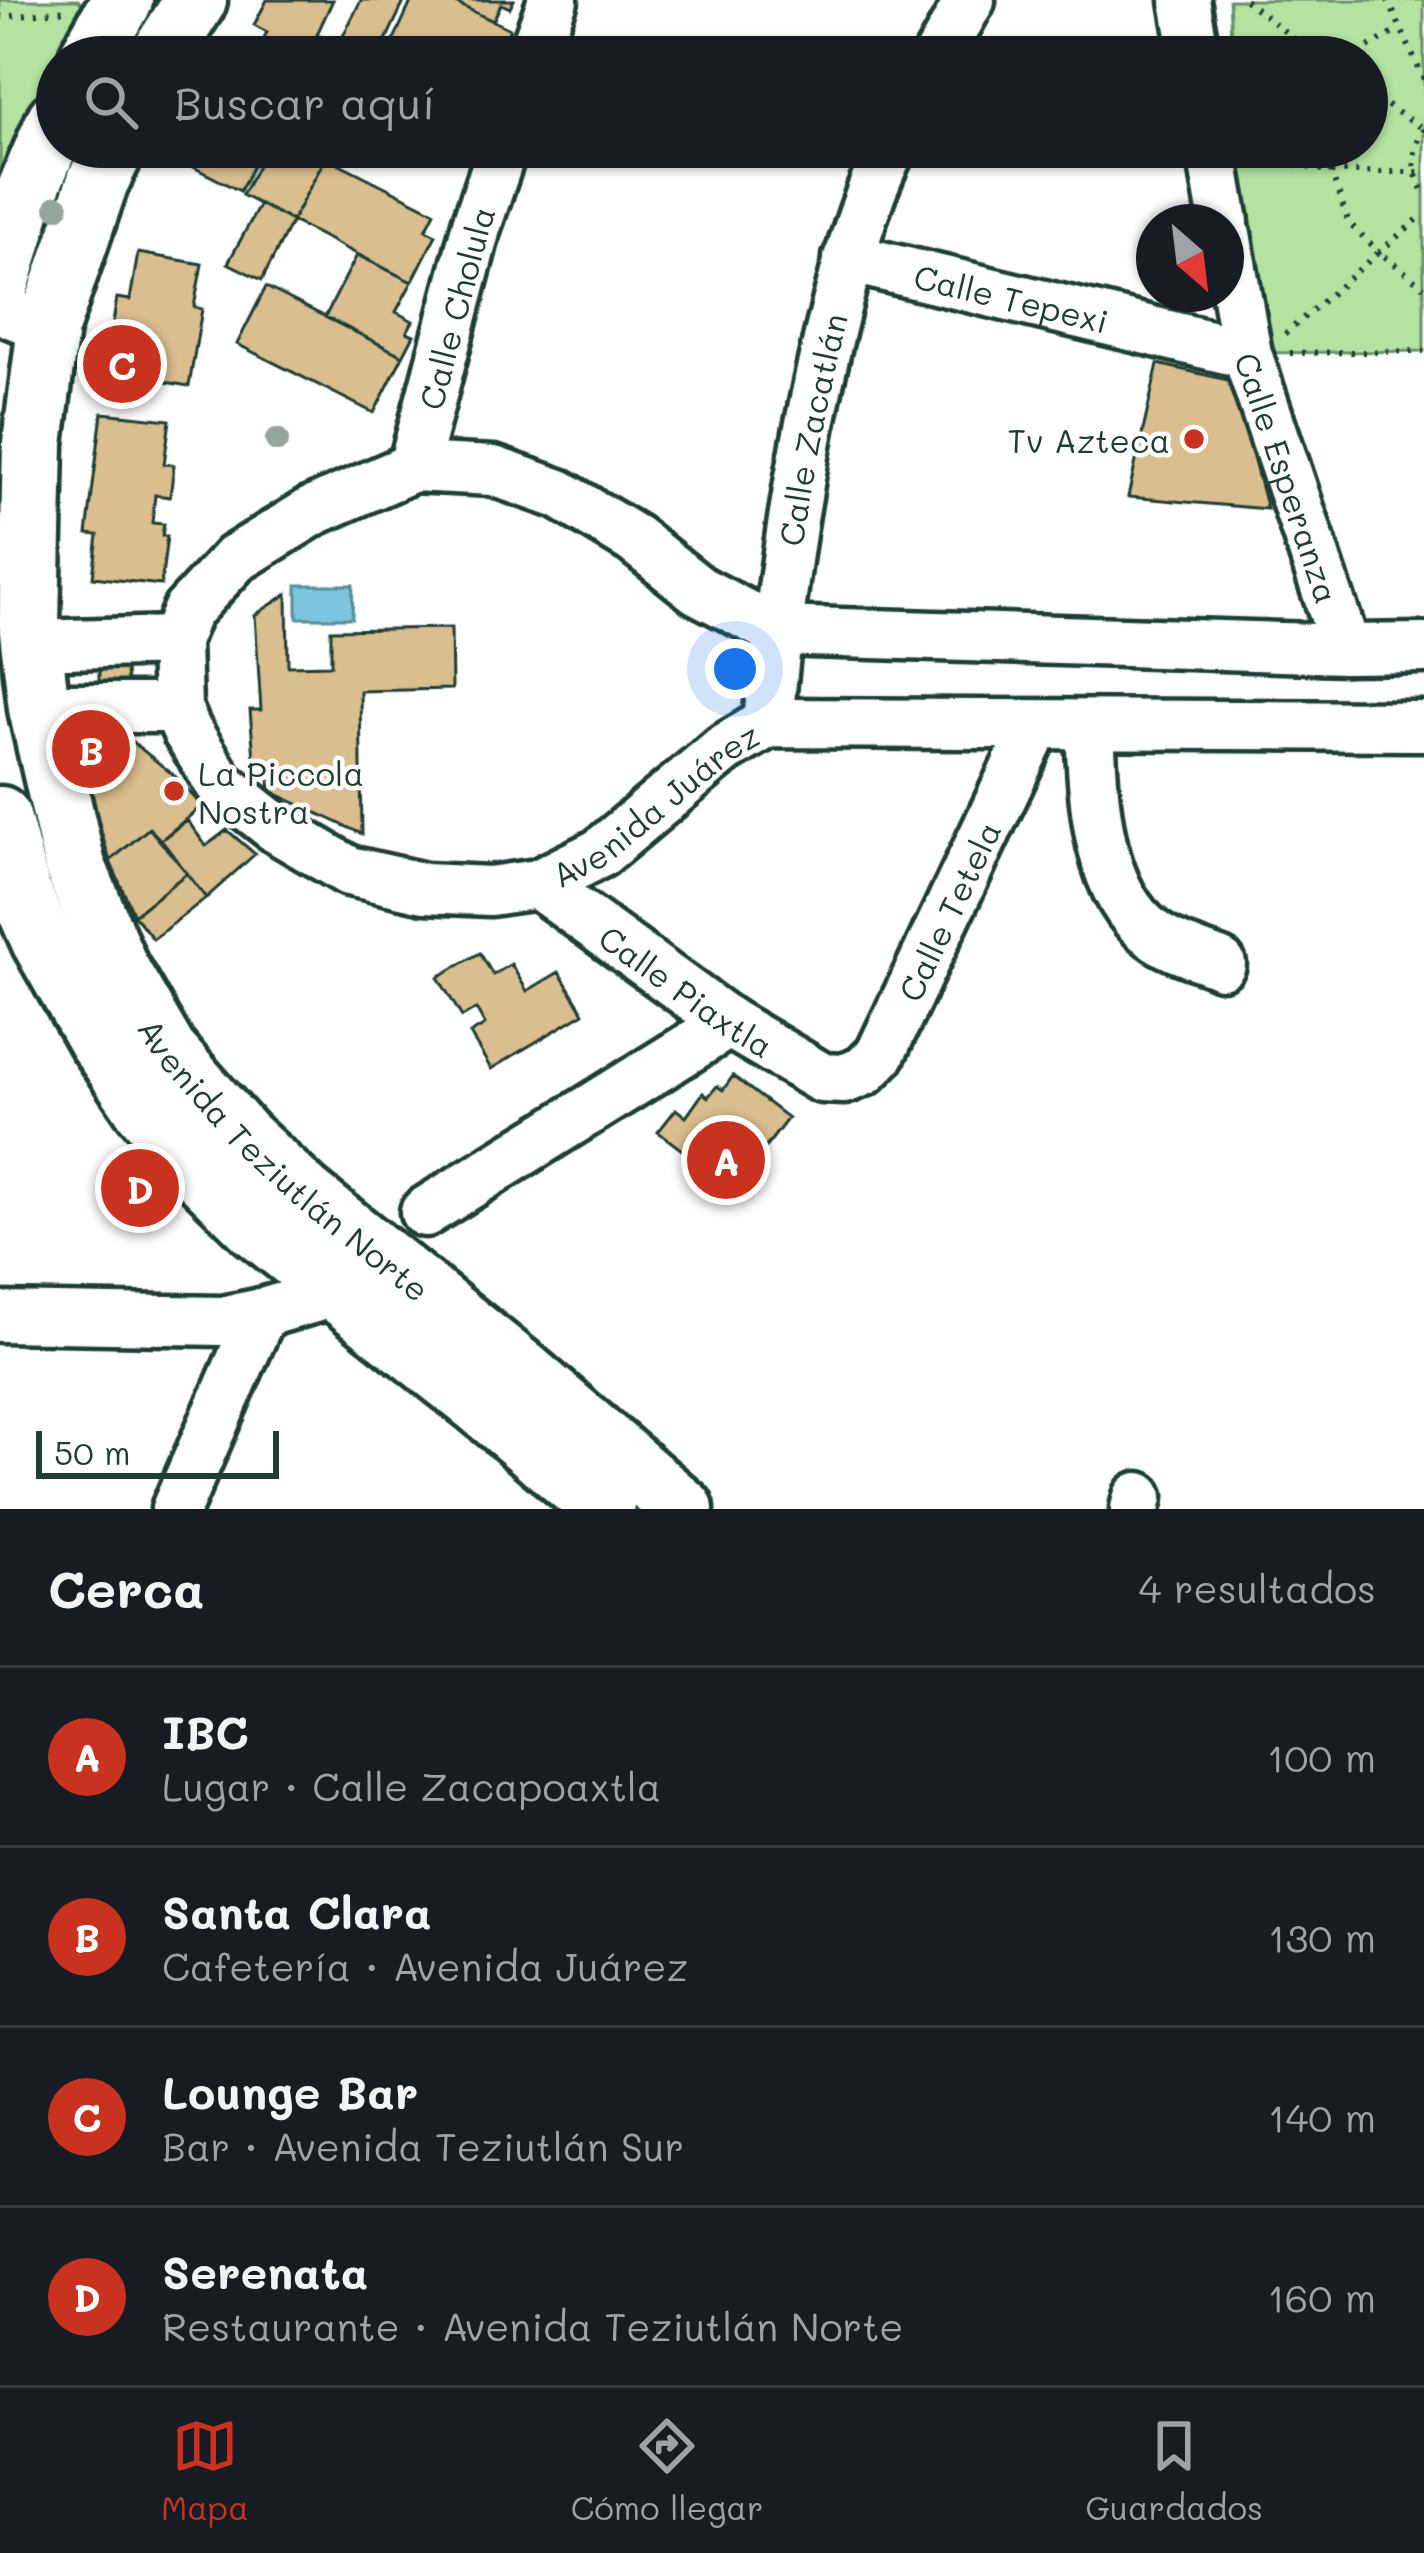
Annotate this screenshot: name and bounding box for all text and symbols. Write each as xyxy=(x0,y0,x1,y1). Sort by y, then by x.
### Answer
search box xyxy=(36,36,1388,168)
icon: search xyxy=(78,69,144,135)
text: Buscar aquí xyxy=(174,73,436,131)
street label: Calle Cholula xyxy=(408,200,503,414)
north arrow xyxy=(1136,204,1244,312)
street label: Calle Tepexi xyxy=(910,253,1113,341)
street label: Calle Zacatlán xyxy=(768,309,855,549)
pin: C xyxy=(83,319,161,409)
street label: Calle Esperanza xyxy=(1226,346,1350,608)
place label: Tv Azteca xyxy=(1008,418,1170,461)
marker: Tv Azteca xyxy=(1181,426,1207,452)
your location xyxy=(705,639,765,699)
pin: B xyxy=(52,704,130,794)
street label: Avenida Juárez xyxy=(544,712,766,895)
place label: La Piccola Nostra xyxy=(198,751,364,832)
marker: La Piccola Nostra xyxy=(161,778,187,804)
street label: Calle Tetela xyxy=(887,814,1009,1008)
street label: Calle Piaxtla xyxy=(591,915,781,1066)
street label: Avenida Teziutlán Norte xyxy=(130,1010,439,1310)
pin: A xyxy=(687,1115,765,1205)
pin: D xyxy=(101,1143,179,1233)
scale bar xyxy=(36,1425,279,1478)
text: 50 m xyxy=(54,1430,130,1473)
text: Cerca xyxy=(48,1554,205,1621)
text: 4 resultados xyxy=(1139,1562,1376,1613)
text: IBC xyxy=(162,1702,249,1760)
text: A xyxy=(73,1731,101,1782)
text: 100 m xyxy=(1267,1731,1376,1782)
text: Lugar · Calle Zacapoaxtla xyxy=(162,1760,661,1811)
text: Santa Clara xyxy=(162,1882,432,1940)
text: B xyxy=(74,1911,100,1962)
text: 130 m xyxy=(1268,1911,1376,1962)
text: Cafetería · Avenida Juárez xyxy=(162,1940,688,1991)
text: Lounge Bar xyxy=(162,2062,418,2120)
text: C xyxy=(73,2091,101,2142)
text: 140 m xyxy=(1268,2091,1376,2142)
text: Bar · Avenida Teziutlán Sur xyxy=(162,2120,684,2171)
text: Serenata xyxy=(162,2242,368,2300)
text: D xyxy=(73,2271,101,2322)
text: 160 m xyxy=(1267,2271,1376,2322)
text: Restaurante · Avenida Teziutlán Norte xyxy=(162,2300,903,2351)
tab: Mapa xyxy=(161,2413,249,2528)
tab: Cómo llegar xyxy=(571,2413,763,2528)
tab: Guardados xyxy=(1085,2413,1263,2528)

